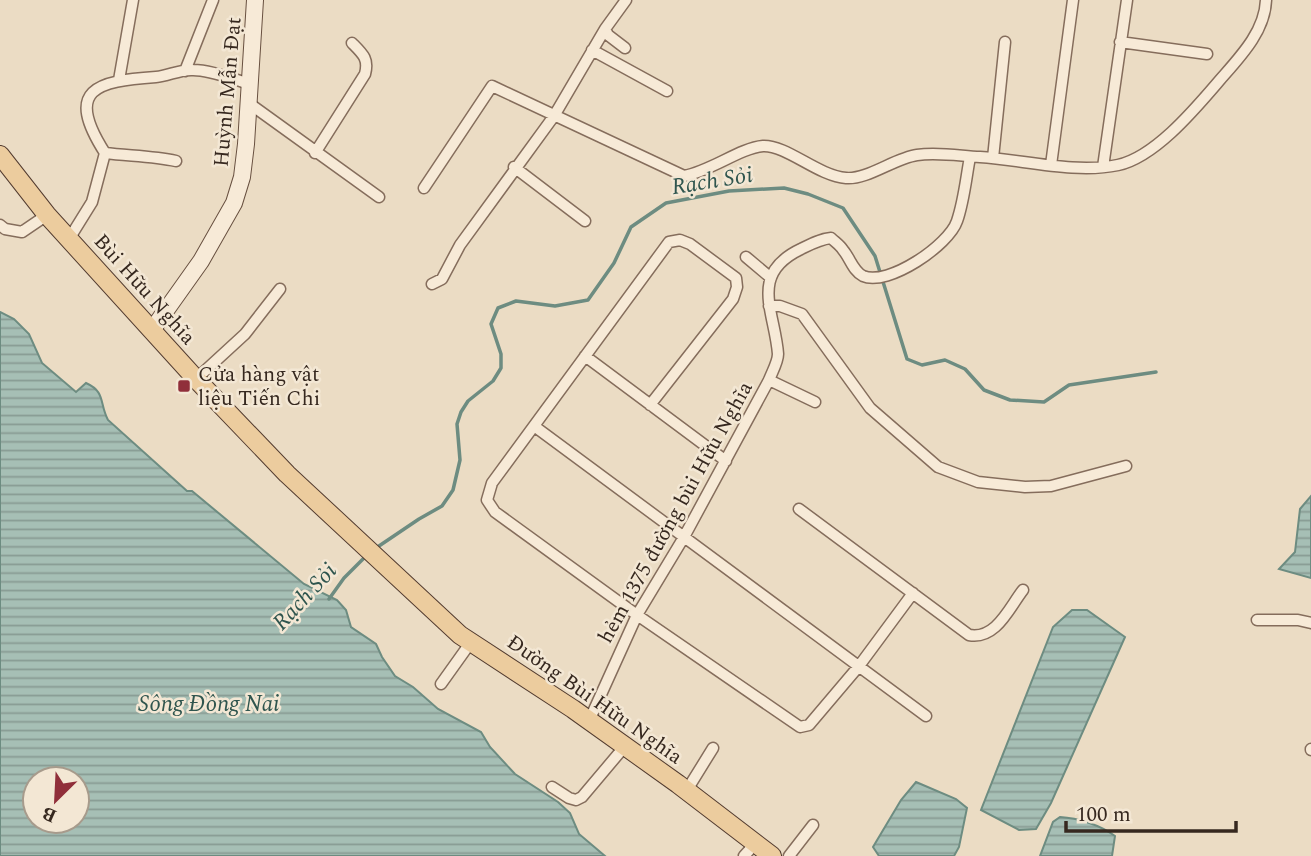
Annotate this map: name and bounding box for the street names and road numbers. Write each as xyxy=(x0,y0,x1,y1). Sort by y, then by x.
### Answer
street label: Huỳnh Mẫn Đạt xyxy=(206,16,250,168)
street label: Bùi Hữu Nghĩa xyxy=(85,227,204,353)
street label: hẻm 1375 đường bùi Hữu Nghĩa xyxy=(590,375,762,649)
street label: Đường Bùi Hữu Nghĩa xyxy=(500,627,690,773)

